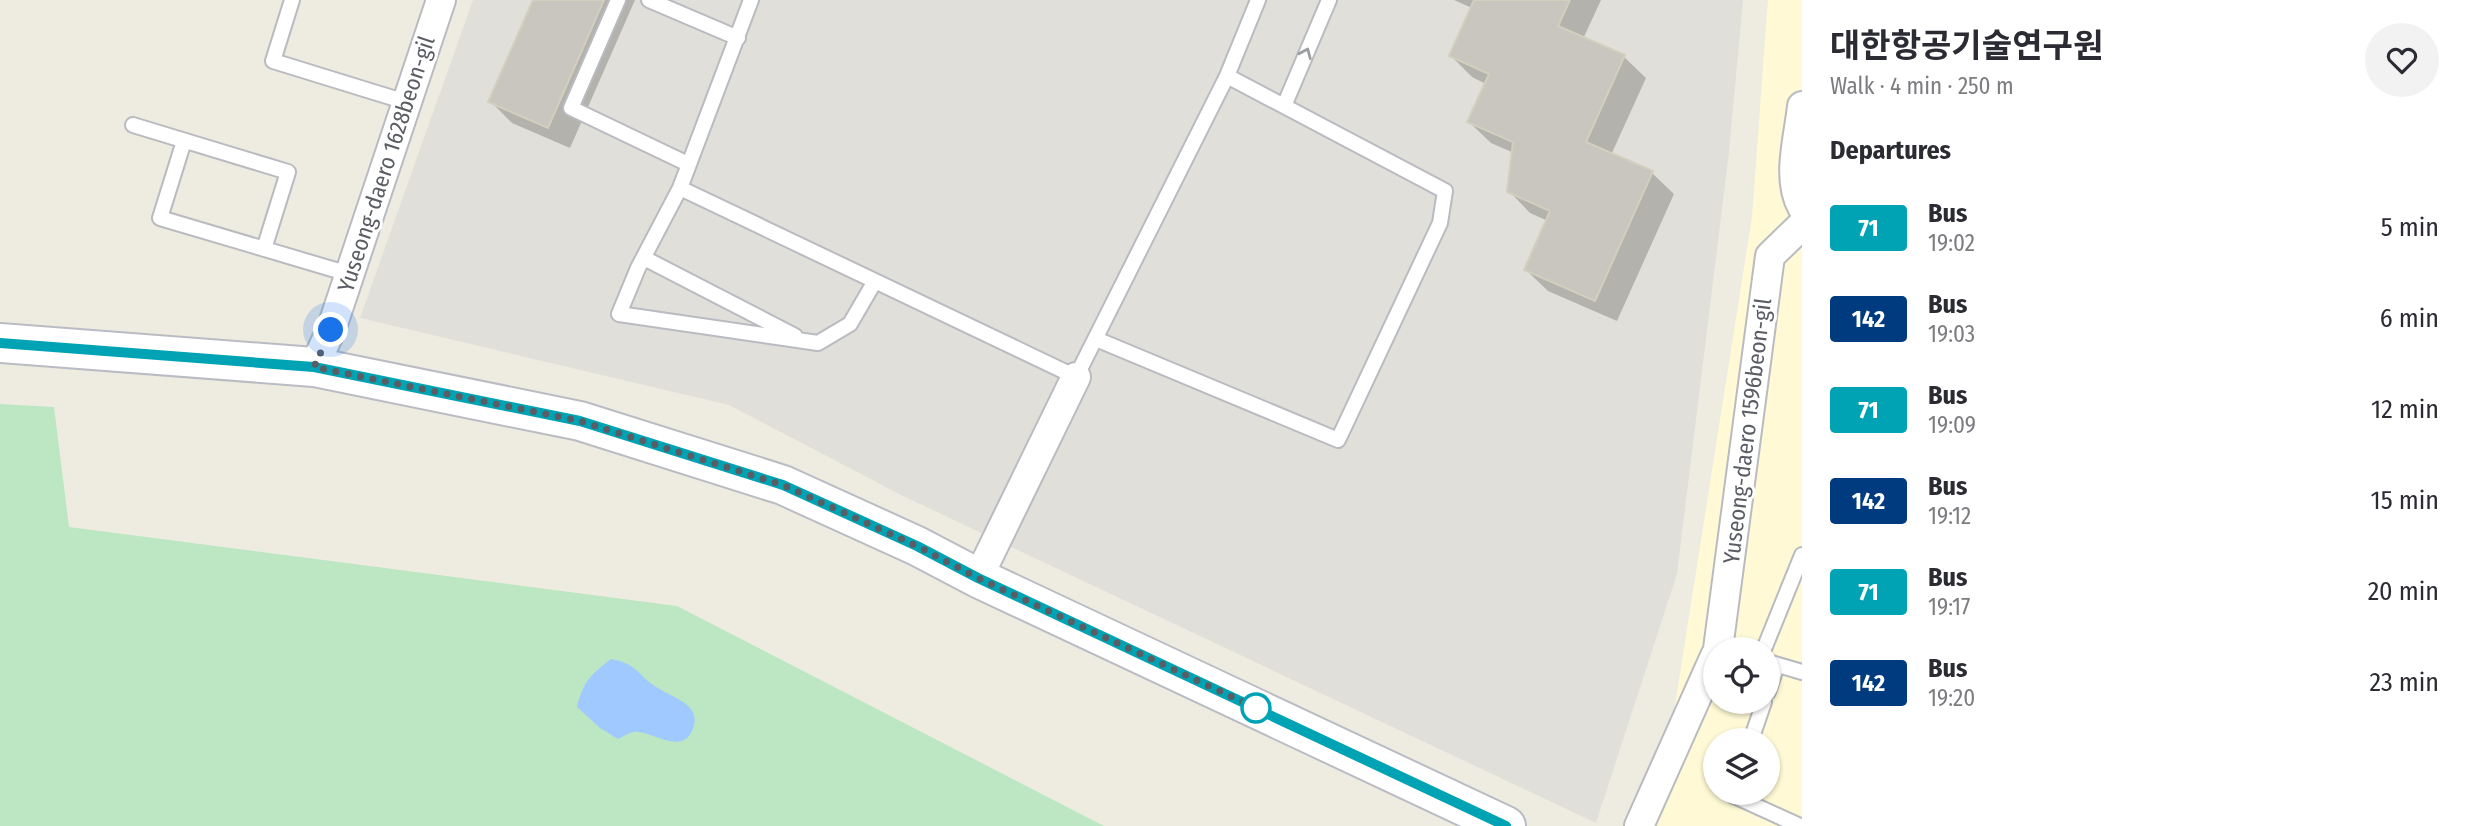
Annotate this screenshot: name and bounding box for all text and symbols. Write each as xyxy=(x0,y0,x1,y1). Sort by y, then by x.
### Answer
button: heart xyxy=(2365,23,2439,97)
text: 대한항공기술연구원 xyxy=(1830,26,2103,66)
street label: Yuseong-daero 1628beon-gil xyxy=(331,32,441,296)
one-way arrow xyxy=(1298,48,1312,60)
text: Walk · 4 min · 250 m xyxy=(1830,72,2014,100)
text: Departures xyxy=(1830,135,1951,166)
text: Bus xyxy=(1928,198,1967,229)
text: 5 min xyxy=(2381,212,2439,243)
text: 71 xyxy=(1858,214,1879,242)
text: 19:02 xyxy=(1928,229,1975,257)
text: Bus xyxy=(1928,289,1967,320)
street label: Yuseong-daero 1596beon-gil xyxy=(1717,297,1777,565)
text: 6 min xyxy=(2380,303,2439,334)
text: 142 xyxy=(1852,305,1885,333)
your location xyxy=(313,312,348,347)
text: 19:03 xyxy=(1928,320,1975,348)
text: Bus xyxy=(1928,380,1967,411)
text: 12 min xyxy=(2371,394,2439,425)
text: 71 xyxy=(1858,396,1879,424)
text: 19:09 xyxy=(1928,411,1976,439)
text: Bus xyxy=(1928,471,1967,502)
text: 15 min xyxy=(2371,485,2439,516)
text: 142 xyxy=(1852,487,1885,515)
text: 19:12 xyxy=(1928,502,1971,530)
text: Bus xyxy=(1928,562,1967,593)
text: 20 min xyxy=(2368,576,2439,607)
text: 71 xyxy=(1858,578,1879,606)
text: 19:17 xyxy=(1928,593,1970,621)
map controls xyxy=(1703,637,1780,805)
button: locate xyxy=(1703,637,1780,714)
text: Bus xyxy=(1928,653,1967,684)
text: 23 min xyxy=(2370,667,2439,698)
text: 142 xyxy=(1852,669,1885,697)
text: 19:20 xyxy=(1928,684,1975,712)
unlabelled marker xyxy=(1241,693,1271,723)
button: layers xyxy=(1703,728,1780,805)

